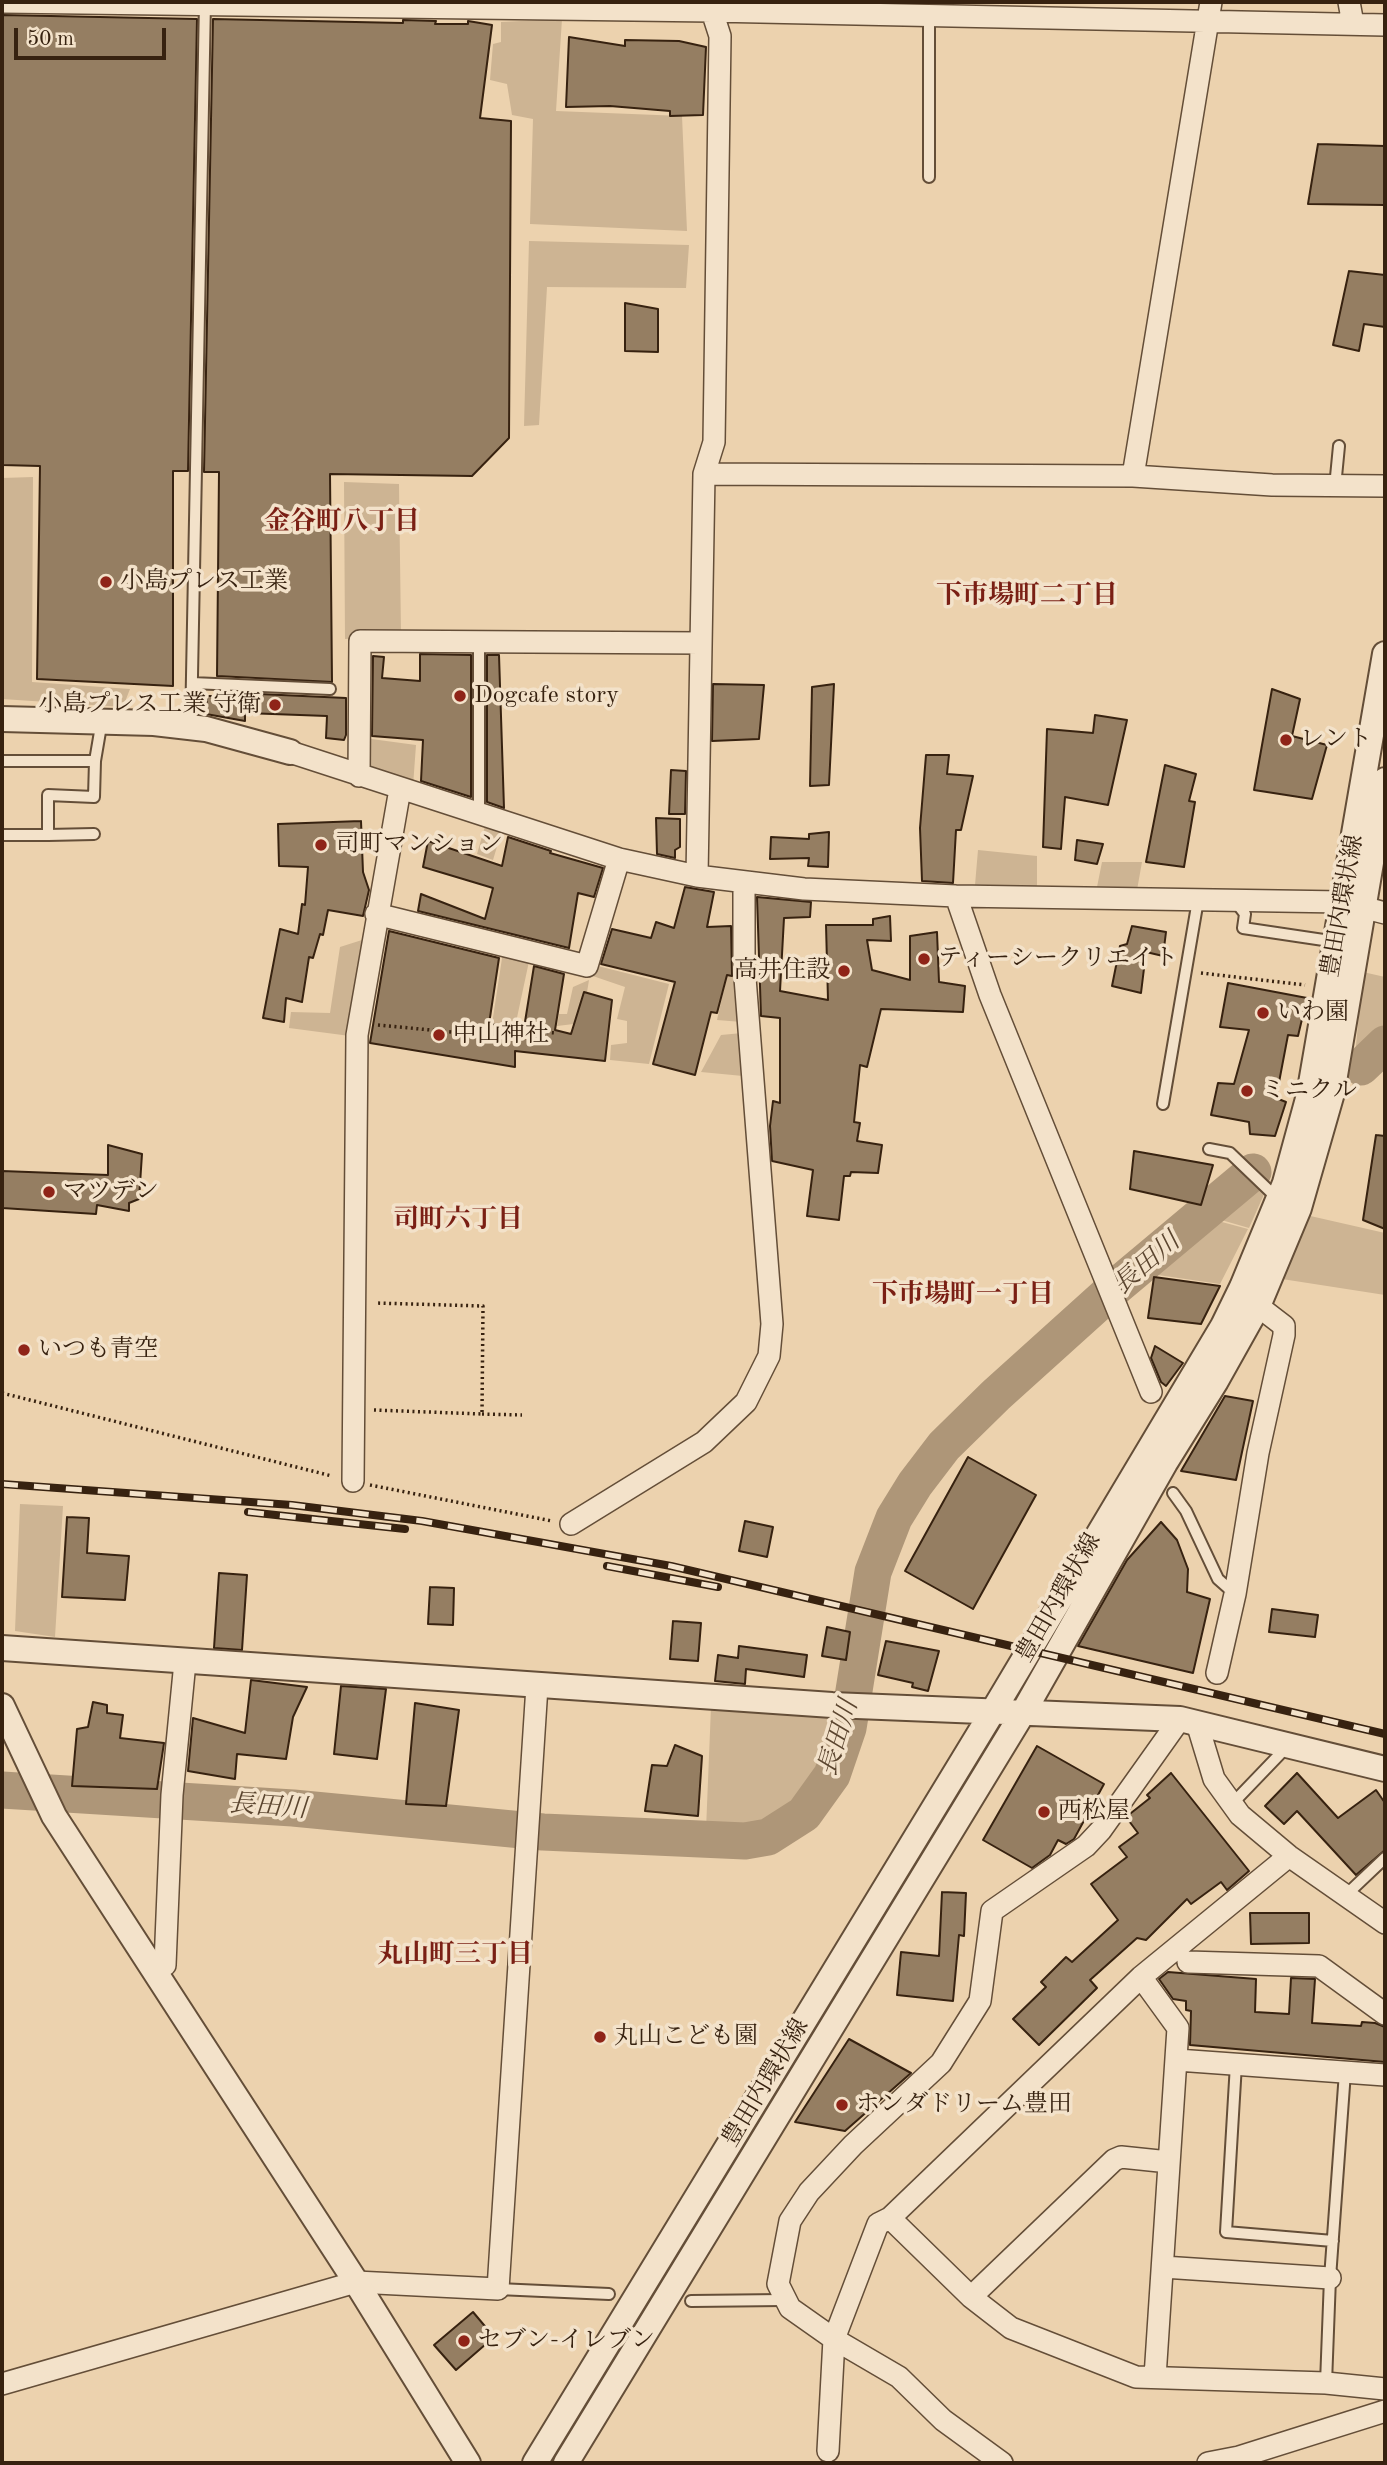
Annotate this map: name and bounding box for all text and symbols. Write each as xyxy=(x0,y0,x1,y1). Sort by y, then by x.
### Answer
scale bar xyxy=(18,14,170,58)
text: 50 m xyxy=(27,29,74,50)
district label: 金谷町八丁目 xyxy=(264,506,420,538)
place label: 小島プレス工業 xyxy=(120,568,288,596)
marker: 小島プレス工業 xyxy=(98,574,114,590)
district label: 下市場町二丁目 xyxy=(936,580,1118,612)
place label: Dogcafe story xyxy=(474,682,619,710)
marker: Dogcafe story xyxy=(452,688,468,704)
place label: 小島プレス工業 守衛 xyxy=(38,691,261,719)
marker: 小島プレス工業 守衛 xyxy=(267,697,283,713)
place label: レント xyxy=(1300,726,1372,754)
marker: レント xyxy=(1278,732,1294,748)
place label: 司町マンション xyxy=(335,831,503,859)
street label: 豊田内環状線 xyxy=(1316,833,1370,979)
marker: 司町マンション xyxy=(313,837,329,853)
place label: ティーシークリエイト xyxy=(938,945,1178,973)
marker: ティーシークリエイト xyxy=(916,951,932,967)
place label: 高井住設 xyxy=(734,957,830,985)
marker: 高井住設 xyxy=(836,963,852,979)
place label: いわ園 xyxy=(1277,999,1349,1027)
marker: いわ園 xyxy=(1255,1005,1271,1021)
place label: 中山神社 xyxy=(453,1021,549,1049)
marker: 中山神社 xyxy=(431,1027,447,1043)
place label: ミニクル xyxy=(1261,1077,1357,1105)
marker: ミニクル xyxy=(1239,1083,1255,1099)
place label: マツデン xyxy=(63,1178,159,1206)
marker: マツデン xyxy=(41,1184,57,1200)
district label: 司町六丁目 xyxy=(393,1204,523,1236)
water label: 長田川 xyxy=(1107,1227,1187,1301)
district label: 下市場町一丁目 xyxy=(872,1279,1054,1311)
place label: いつも青空 xyxy=(38,1336,158,1364)
marker: いつも青空 xyxy=(16,1342,32,1358)
street label: 豊田内環状線 xyxy=(1011,1528,1107,1668)
water label: 長田川 xyxy=(813,1696,865,1780)
water label: 長田川 xyxy=(228,1789,308,1825)
place label: 西松屋 xyxy=(1058,1798,1130,1826)
marker: 西松屋 xyxy=(1036,1804,1052,1820)
district label: 丸山町三丁目 xyxy=(377,1939,533,1971)
street label: 豊田内環状線 xyxy=(717,2014,815,2152)
place label: 丸山こども園 xyxy=(614,2023,758,2051)
marker: 丸山こども園 xyxy=(592,2029,608,2045)
place label: ホンダドリーム豊田 xyxy=(856,2091,1072,2119)
marker: ホンダドリーム豊田 xyxy=(834,2097,850,2113)
place label: セブン-イレブン xyxy=(478,2327,655,2355)
marker: セブン-イレブン xyxy=(456,2333,472,2349)

